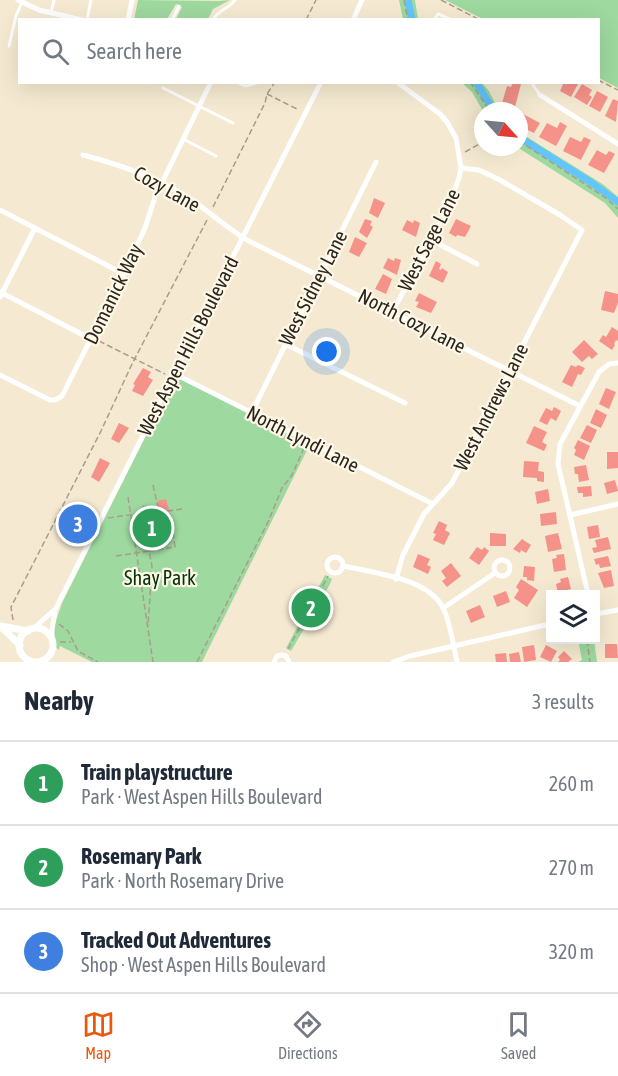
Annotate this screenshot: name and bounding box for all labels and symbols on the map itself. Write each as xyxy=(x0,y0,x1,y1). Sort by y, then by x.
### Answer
north arrow xyxy=(474,102,528,156)
street label: Cozy Lane xyxy=(130,161,204,216)
street label: West Sage Lane xyxy=(393,185,464,295)
street label: West Sidney Lane xyxy=(274,226,351,349)
street label: Domanick Way xyxy=(78,240,147,348)
street label: West Aspen Hills Boulevard xyxy=(132,252,243,439)
street label: North Cozy Lane xyxy=(355,284,470,357)
your location xyxy=(312,337,341,366)
street label: West Andrews Lane xyxy=(449,339,533,474)
street label: North Lyndi Lane xyxy=(243,400,363,477)
pin: 3 xyxy=(58,502,98,546)
pin: 1 xyxy=(132,506,172,550)
park label: Shay Park xyxy=(124,566,196,589)
pin: 2 xyxy=(292,586,330,630)

